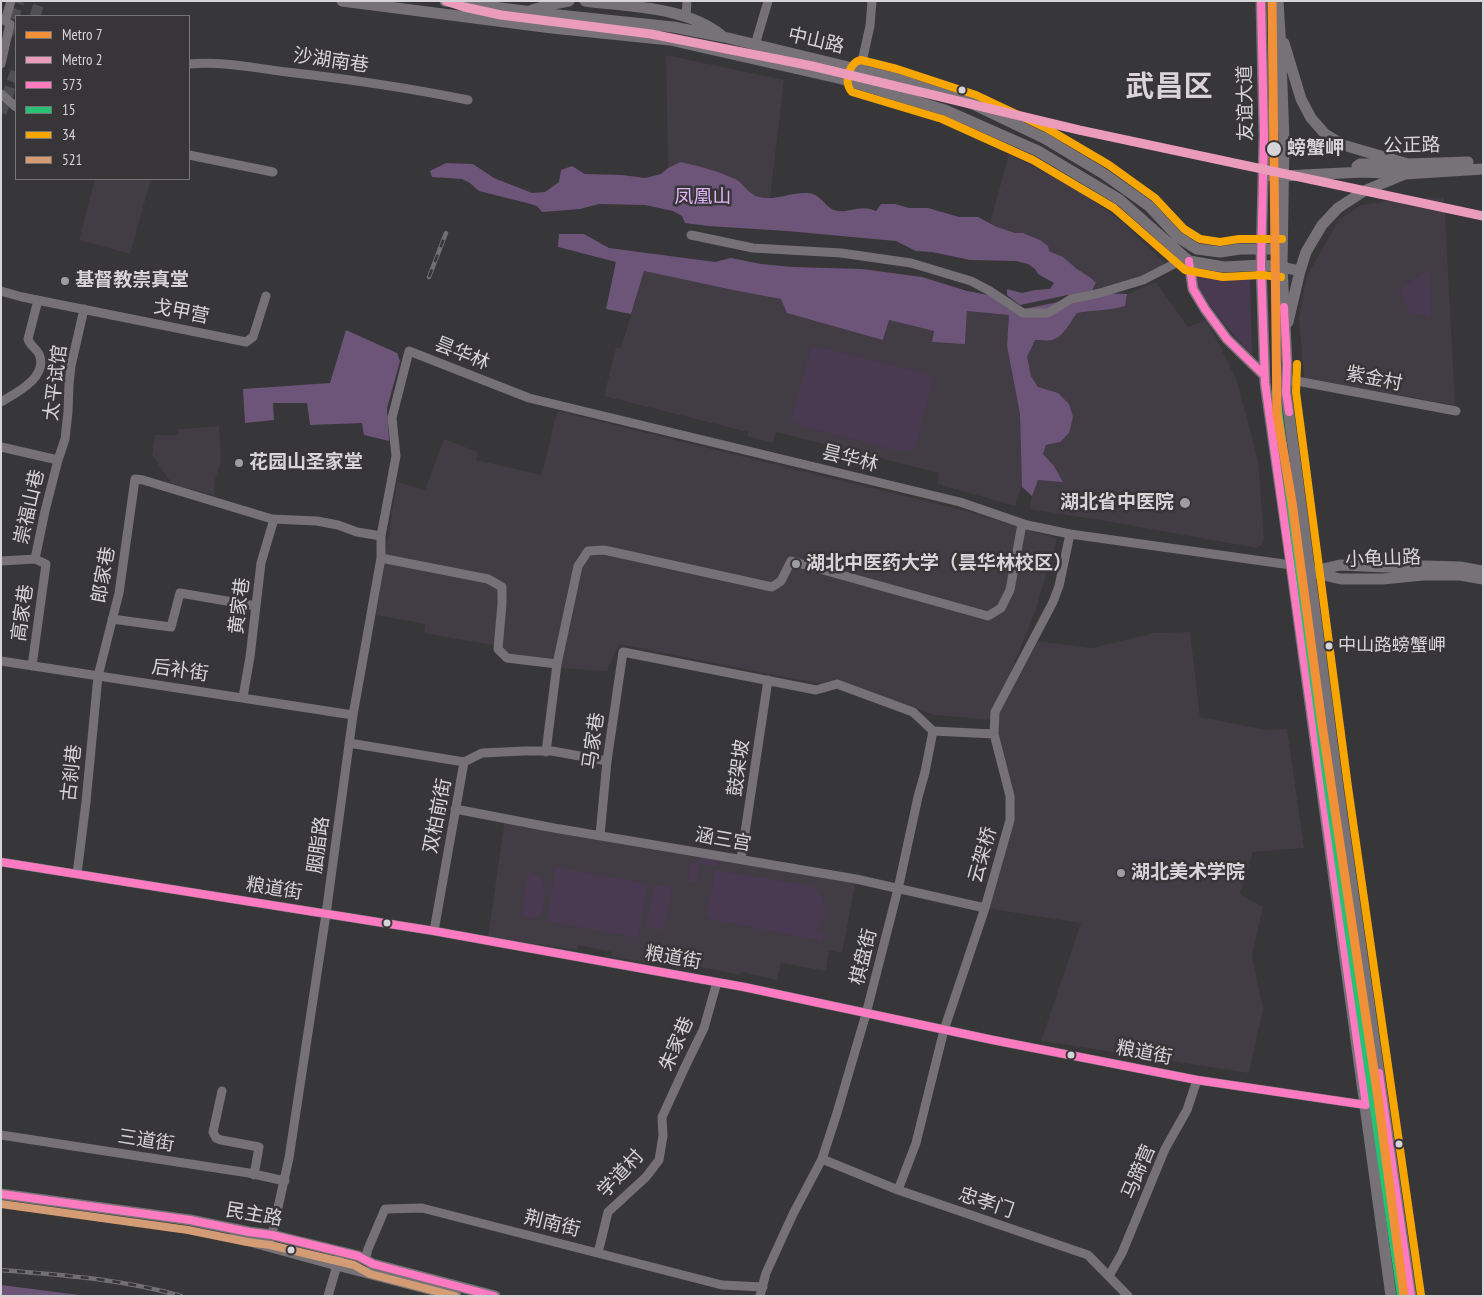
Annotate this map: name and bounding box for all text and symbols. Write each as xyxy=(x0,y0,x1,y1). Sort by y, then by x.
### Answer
legend xyxy=(15,15,190,180)
street label: 中山路 xyxy=(786,23,846,59)
text: Metro 7 xyxy=(62,25,102,44)
street label: 沙湖南巷 xyxy=(292,44,370,78)
text: Metro 2 xyxy=(62,50,102,69)
street label: 友谊大道 xyxy=(1234,65,1258,141)
district label: 武昌区 xyxy=(1126,71,1212,105)
text: 573 xyxy=(62,75,82,94)
unlabelled marker xyxy=(957,85,967,95)
text: 15 xyxy=(62,100,76,119)
text: 34 xyxy=(62,125,76,144)
street label: 公正路 xyxy=(1383,134,1441,158)
place label: 螃蟹岬 xyxy=(1287,138,1344,160)
marker: 螃蟹岬 xyxy=(1265,140,1283,158)
text: 521 xyxy=(62,150,82,169)
park label: 凤凰山 xyxy=(675,187,731,209)
place label: 基督教崇真堂 xyxy=(75,270,189,292)
marker: 基督教崇真堂 xyxy=(59,275,71,287)
street label: 戈甲营 xyxy=(151,295,211,329)
street label: 昙华林 xyxy=(431,333,493,375)
street label: 太平试馆 xyxy=(40,344,72,422)
street label: 紫金村 xyxy=(1344,362,1404,396)
street label: 昙华林 xyxy=(820,441,880,477)
place label: 花园山圣家堂 xyxy=(249,452,363,474)
marker: 花园山圣家堂 xyxy=(233,457,245,469)
street label: 崇福山巷 xyxy=(10,467,50,547)
place label: 湖北省中医院 xyxy=(1060,492,1174,514)
marker: 湖北省中医院 xyxy=(1178,496,1192,510)
street label: 郎家巷 xyxy=(88,545,120,605)
street label: 小龟山路 xyxy=(1345,546,1421,572)
place label: 湖北中医药大学（昙华林校区） xyxy=(806,553,1072,575)
marker: 湖北中医药大学（昙华林校区） xyxy=(790,558,802,570)
street label: 黄家巷 xyxy=(225,576,255,636)
street label: 高家巷 xyxy=(8,583,38,643)
place label: 中山路螃蟹岬 xyxy=(1338,635,1446,657)
marker: 中山路螃蟹岬 xyxy=(1324,641,1334,651)
street label: 后补街 xyxy=(150,656,210,686)
street label: 马家巷 xyxy=(579,711,609,771)
street label: 鼓架坡 xyxy=(724,738,754,798)
street label: 古刹巷 xyxy=(58,743,86,803)
street label: 双柏前街 xyxy=(420,777,456,855)
street label: 胭脂路 xyxy=(304,815,334,875)
street label: 涵三宫 xyxy=(693,824,753,856)
street label: 云架桥 xyxy=(964,824,1002,886)
place label: 湖北美术学院 xyxy=(1131,862,1245,884)
marker: 湖北美术学院 xyxy=(1115,867,1127,879)
street label: 粮道街 xyxy=(244,873,304,905)
unlabelled marker xyxy=(382,918,392,928)
street label: 棋盘街 xyxy=(846,927,882,987)
street label: 粮道街 xyxy=(643,942,703,974)
street label: 朱家巷 xyxy=(655,1013,699,1075)
street label: 粮道街 xyxy=(1114,1036,1174,1070)
unlabelled marker xyxy=(1066,1050,1076,1060)
street label: 三道街 xyxy=(116,1125,176,1157)
unlabelled marker xyxy=(1394,1139,1404,1149)
street label: 马蹄营 xyxy=(1117,1141,1161,1203)
street label: 学道村 xyxy=(593,1145,649,1203)
street label: 忠孝门 xyxy=(955,1183,1017,1223)
street label: 民主路 xyxy=(224,1199,284,1231)
street label: 荆南街 xyxy=(522,1206,582,1242)
unlabelled marker xyxy=(286,1245,296,1255)

